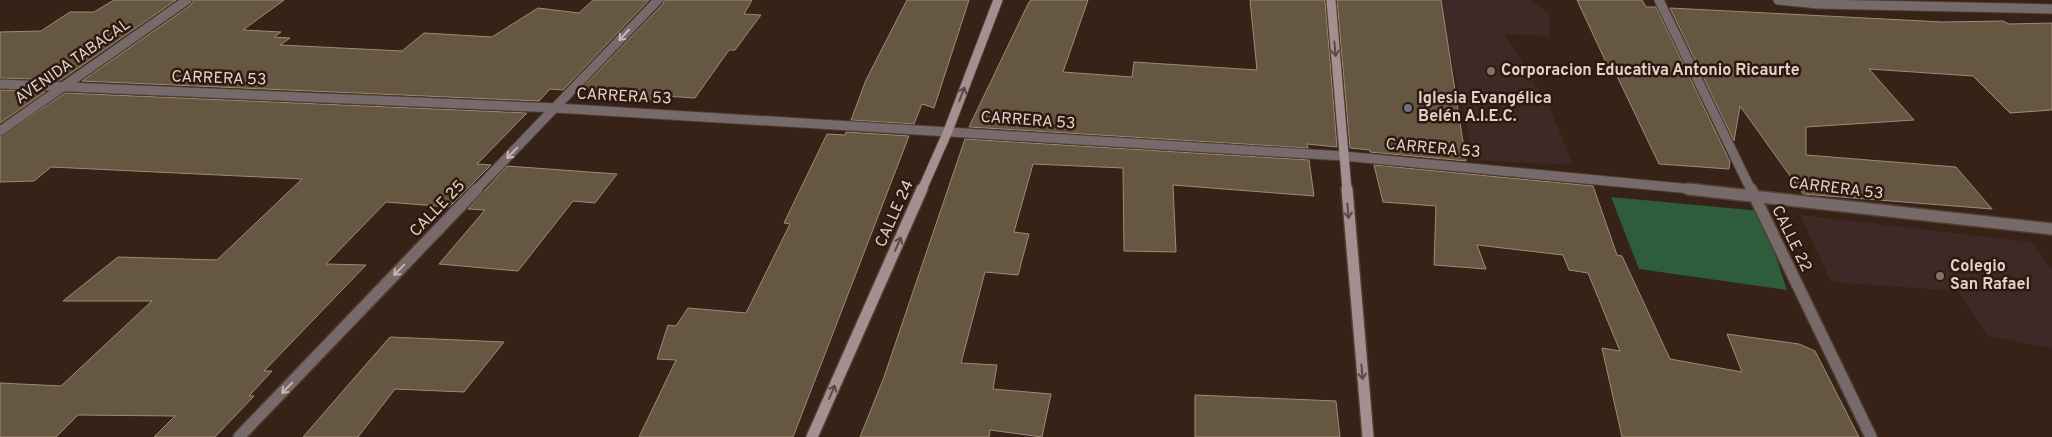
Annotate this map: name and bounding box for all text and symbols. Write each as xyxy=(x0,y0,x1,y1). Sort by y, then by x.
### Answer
street label: AVENIDA TABACAL xyxy=(12,15,134,109)
one-way arrow xyxy=(618,29,630,42)
one-way arrow xyxy=(1330,40,1339,56)
place label: Corporacion Educativa Antonio Ricaurte xyxy=(1501,61,1800,81)
marker: Corporacion Educativa Antonio Ricaurte xyxy=(1485,65,1497,77)
street label: CARRERA 53 xyxy=(171,67,267,91)
street label: CARRERA 53 xyxy=(576,85,672,109)
one-way arrow xyxy=(958,87,967,103)
place label: Iglesia Evangélica Belén A.I.E.C. xyxy=(1418,89,1552,127)
marker: Iglesia Evangélica Belén A.I.E.C. xyxy=(1402,102,1414,114)
street label: CARRERA 53 xyxy=(980,108,1076,134)
street label: CARRERA 53 xyxy=(1385,135,1481,163)
one-way arrow xyxy=(506,147,518,160)
street label: CARRERA 53 xyxy=(1788,173,1884,205)
street label: CALLE 25 xyxy=(406,176,470,242)
street label: CALLE 24 xyxy=(871,177,919,251)
one-way arrow xyxy=(1343,202,1353,218)
street label: CALLE 22 xyxy=(1766,203,1816,275)
one-way arrow xyxy=(893,237,903,252)
place label: Colegio San Rafael xyxy=(1950,257,2030,295)
one-way arrow xyxy=(394,264,406,276)
marker: Colegio San Rafael xyxy=(1934,270,1946,282)
one-way arrow xyxy=(1357,364,1367,380)
one-way arrow xyxy=(281,381,293,394)
one-way arrow xyxy=(828,385,838,400)

